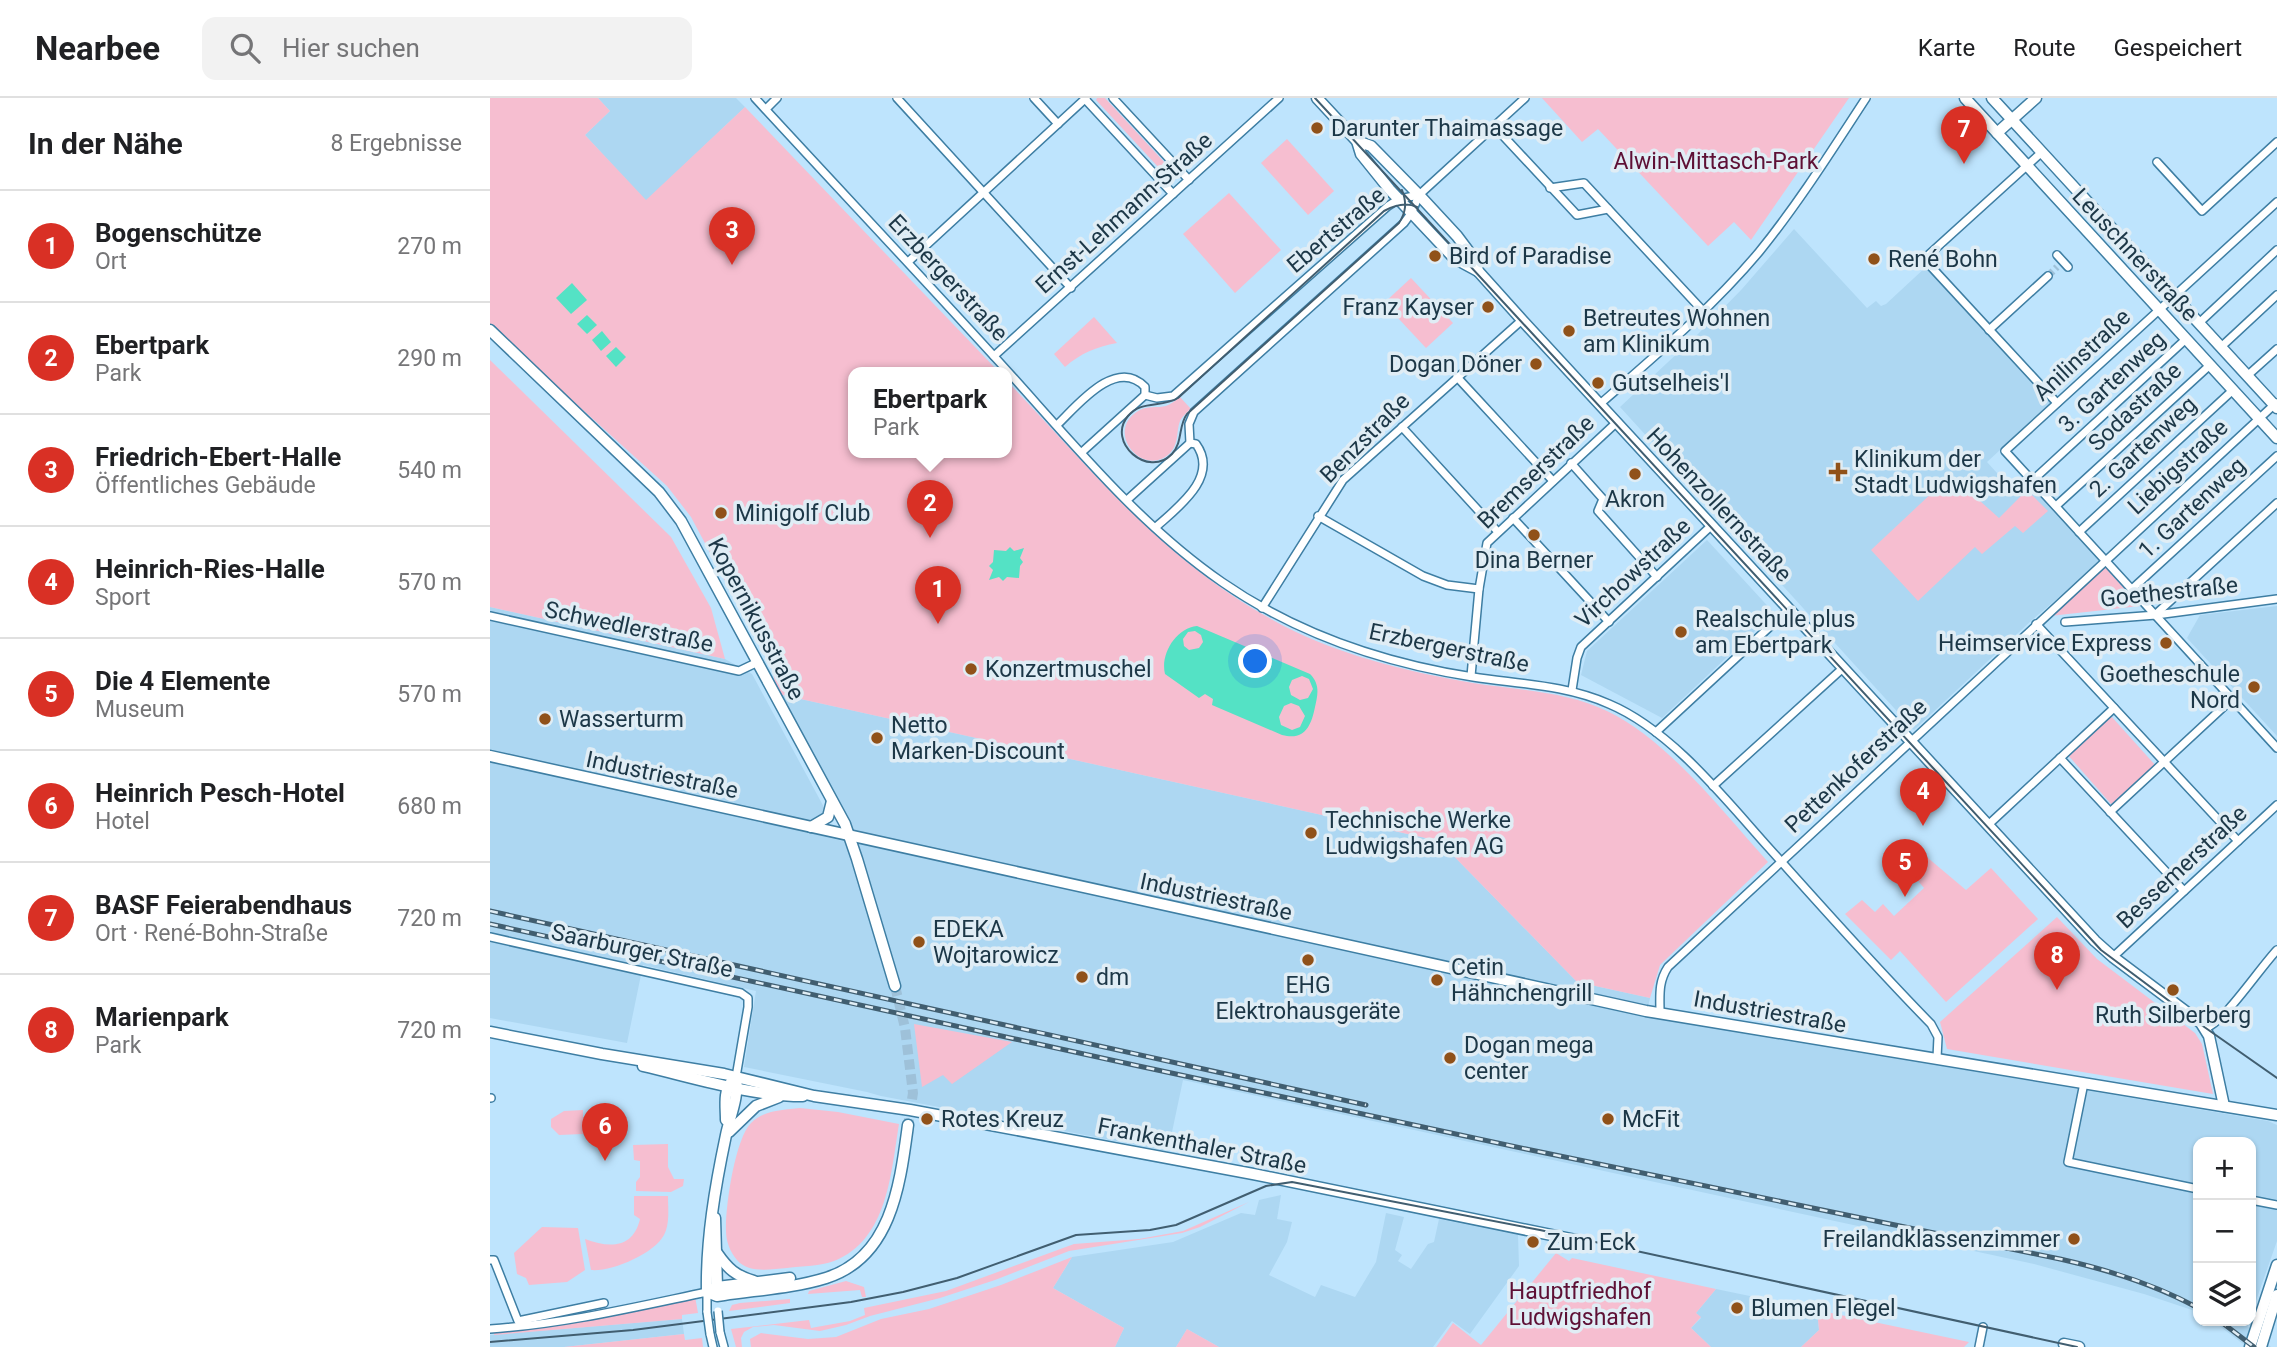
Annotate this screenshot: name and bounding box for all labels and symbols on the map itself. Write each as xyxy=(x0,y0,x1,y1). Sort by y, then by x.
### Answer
pin: 7 xyxy=(1941,106,1987,164)
place label: Darunter Thaimassage xyxy=(1331,115,1563,142)
marker: Darunter Thaimassage xyxy=(1309,120,1325,136)
street label: Ernst-Lehmann-Straße xyxy=(1030,127,1218,299)
park label: Alwin-Mittasch-Park xyxy=(1613,148,1819,175)
street label: Ebertstraße xyxy=(1282,181,1390,279)
street label: Leuschnerstraße xyxy=(2067,183,2203,327)
pin: 3 xyxy=(709,207,755,265)
street label: Erzbergerstraße xyxy=(883,209,1013,347)
place label: Bird of Paradise xyxy=(1449,243,1611,270)
place label: René Bohn xyxy=(1888,246,1998,273)
marker: Bird of Paradise xyxy=(1427,248,1443,264)
marker: René Bohn xyxy=(1866,251,1882,267)
place label: Franz Kayser xyxy=(1342,294,1474,321)
marker: Franz Kayser xyxy=(1480,299,1496,315)
street label: Anilinstraße xyxy=(2028,303,2136,407)
place label: Betreutes Wohnen am Klinikum xyxy=(1583,305,1770,358)
marker: Betreutes Wohnen am Klinikum xyxy=(1561,323,1577,339)
street label: 3. Gartenweg xyxy=(2053,326,2171,438)
place label: Dogan Döner xyxy=(1389,351,1522,378)
marker: Dogan Döner xyxy=(1528,356,1544,372)
street label: Sodastraße xyxy=(2083,357,2187,457)
place label: Gutselheis'l xyxy=(1612,370,1729,397)
marker: Gutselheis'l xyxy=(1590,375,1606,391)
street label: Benzstraße xyxy=(1315,388,1415,488)
street label: 2. Gartenweg xyxy=(2084,391,2202,503)
street label: Bremserstraße xyxy=(1472,410,1600,534)
street label: Liebigstraße xyxy=(2122,414,2234,520)
street label: Hohenzollernstraße xyxy=(1641,422,1797,588)
place label: Klinikum der Stadt Ludwigshafen xyxy=(1854,446,2057,499)
street label: 1. Gartenweg xyxy=(2133,452,2251,564)
marker: Klinikum der Stadt Ludwigshafen xyxy=(1828,462,1848,482)
marker: Akron xyxy=(1627,466,1643,482)
pin: 2 xyxy=(907,480,953,538)
place label: Akron xyxy=(1605,486,1665,513)
place label: Minigolf Club xyxy=(735,500,870,527)
marker: Minigolf Club xyxy=(713,505,729,521)
street label: Virchowstraße xyxy=(1570,513,1696,633)
marker: Dina Berner xyxy=(1526,527,1542,543)
street label: Kopernikusstraße xyxy=(702,533,810,705)
place label: Dina Berner xyxy=(1475,547,1594,574)
pin: 1 xyxy=(915,566,961,624)
street label: Goethestraße xyxy=(2099,571,2239,613)
street label: Schwedlerstraße xyxy=(542,596,716,658)
place label: Realschule plus am Ebertpark xyxy=(1695,606,1855,659)
street label: Erzbergerstraße xyxy=(1366,618,1532,678)
marker: Realschule plus am Ebertpark xyxy=(1673,624,1689,640)
place label: Heimservice Express xyxy=(1938,630,2152,657)
marker: Heimservice Express xyxy=(2158,635,2174,651)
your location xyxy=(1238,644,1272,678)
place label: Konzertmuschel xyxy=(985,656,1151,683)
marker: Konzertmuschel xyxy=(963,661,979,677)
place label: Goetheschule Nord xyxy=(2100,661,2240,714)
marker: Goetheschule Nord xyxy=(2246,679,2262,695)
street label: Pettenkoferstraße xyxy=(1779,693,1933,839)
place label: Wasserturm xyxy=(559,706,684,733)
marker: Wasserturm xyxy=(537,711,553,727)
place label: Netto Marken-Discount xyxy=(891,712,1065,765)
marker: Netto Marken-Discount xyxy=(869,730,885,746)
street label: Industriestraße xyxy=(584,746,740,804)
pin: 4 xyxy=(1900,768,1946,826)
street label: Bessemerstraße xyxy=(2111,800,2253,934)
place label: Technische Werke Ludwigshafen AG xyxy=(1325,807,1511,860)
marker: Technische Werke Ludwigshafen AG xyxy=(1303,825,1319,841)
pin: 5 xyxy=(1882,839,1928,897)
street label: Industriestraße xyxy=(1138,868,1294,926)
place label: EDEKA Wojtarowicz xyxy=(933,916,1059,969)
street label: Saarburger Straße xyxy=(549,919,735,983)
pin: 8 xyxy=(2034,932,2080,990)
marker: EDEKA Wojtarowicz xyxy=(911,934,927,950)
marker: EHG Elektrohausgeräte xyxy=(1300,952,1316,968)
place label: Cetin Hähnchengrill xyxy=(1451,954,1592,1007)
place label: dm xyxy=(1096,964,1129,991)
marker: dm xyxy=(1074,969,1090,985)
place label: EHG Elektrohausgeräte xyxy=(1215,972,1401,1025)
marker: Cetin Hähnchengrill xyxy=(1429,972,1445,988)
marker: Ruth Silberberg xyxy=(2165,982,2181,998)
street label: Industriestraße xyxy=(1691,985,1849,1039)
place label: Ruth Silberberg xyxy=(2095,1002,2251,1029)
place label: Dogan mega center xyxy=(1464,1032,1594,1085)
marker: Dogan mega center xyxy=(1442,1050,1458,1066)
pin: 6 xyxy=(582,1103,628,1161)
place label: Rotes Kreuz xyxy=(941,1106,1064,1133)
place label: McFit xyxy=(1622,1106,1680,1133)
marker: Rotes Kreuz xyxy=(919,1111,935,1127)
marker: McFit xyxy=(1600,1111,1616,1127)
street label: Frankenthaler Straße xyxy=(1095,1113,1309,1179)
place label: Freilandklassenzimmer xyxy=(1823,1226,2060,1253)
place label: Zum Eck xyxy=(1547,1229,1636,1256)
marker: Freilandklassenzimmer xyxy=(2066,1231,2082,1247)
marker: Zum Eck xyxy=(1525,1234,1541,1250)
park label: Hauptfriedhof Ludwigshafen xyxy=(1508,1278,1652,1331)
place label: Blumen Flegel xyxy=(1751,1295,1896,1322)
marker: Blumen Flegel xyxy=(1729,1300,1745,1316)

